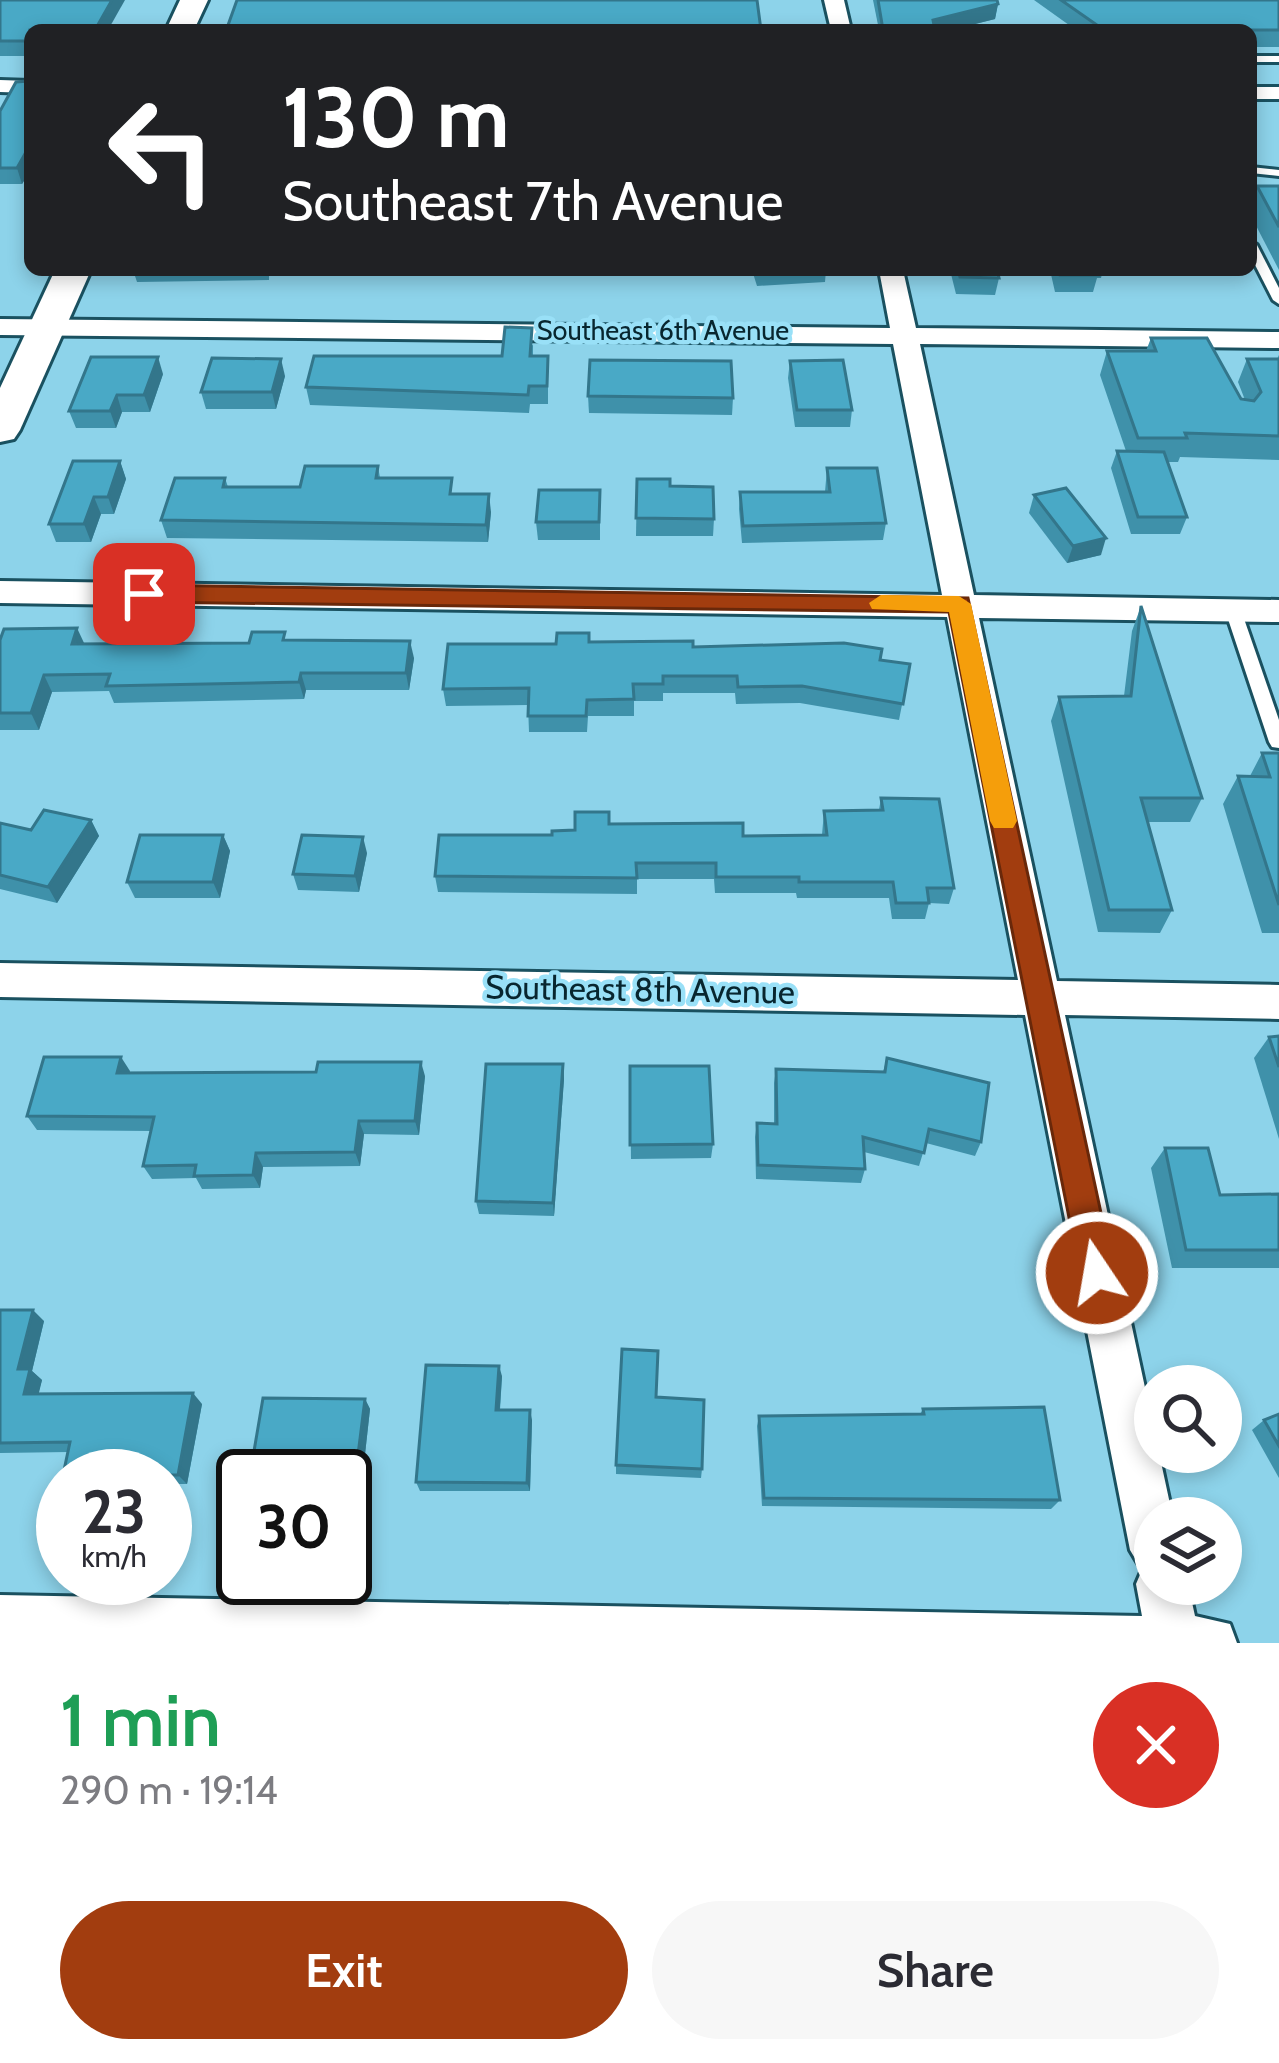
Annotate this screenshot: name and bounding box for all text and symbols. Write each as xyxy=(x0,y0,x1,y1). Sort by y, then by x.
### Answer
text: 130 m xyxy=(282,66,509,168)
icon: left xyxy=(84,72,240,228)
text: Southeast 7th Avenue xyxy=(282,168,783,234)
street label: Southeast 6th Avenue xyxy=(537,314,789,347)
pin xyxy=(93,543,195,645)
icon: arrive xyxy=(111,561,177,627)
street label: Southeast 8th Avenue xyxy=(485,966,795,1012)
position arrow xyxy=(1034,1210,1160,1336)
map controls xyxy=(1134,1365,1242,1605)
button: search xyxy=(1134,1365,1242,1473)
speed limit sign: 30 xyxy=(216,1449,372,1605)
text: 23 xyxy=(82,1475,146,1548)
button: layers xyxy=(1134,1497,1242,1605)
text: km/h xyxy=(81,1538,147,1575)
text: 1 min xyxy=(60,1677,221,1764)
button: close xyxy=(1093,1682,1219,1808)
text: 290 m · 19:14 xyxy=(60,1766,278,1814)
button: Exit xyxy=(60,1901,628,2039)
button: Share xyxy=(652,1901,1219,2039)

